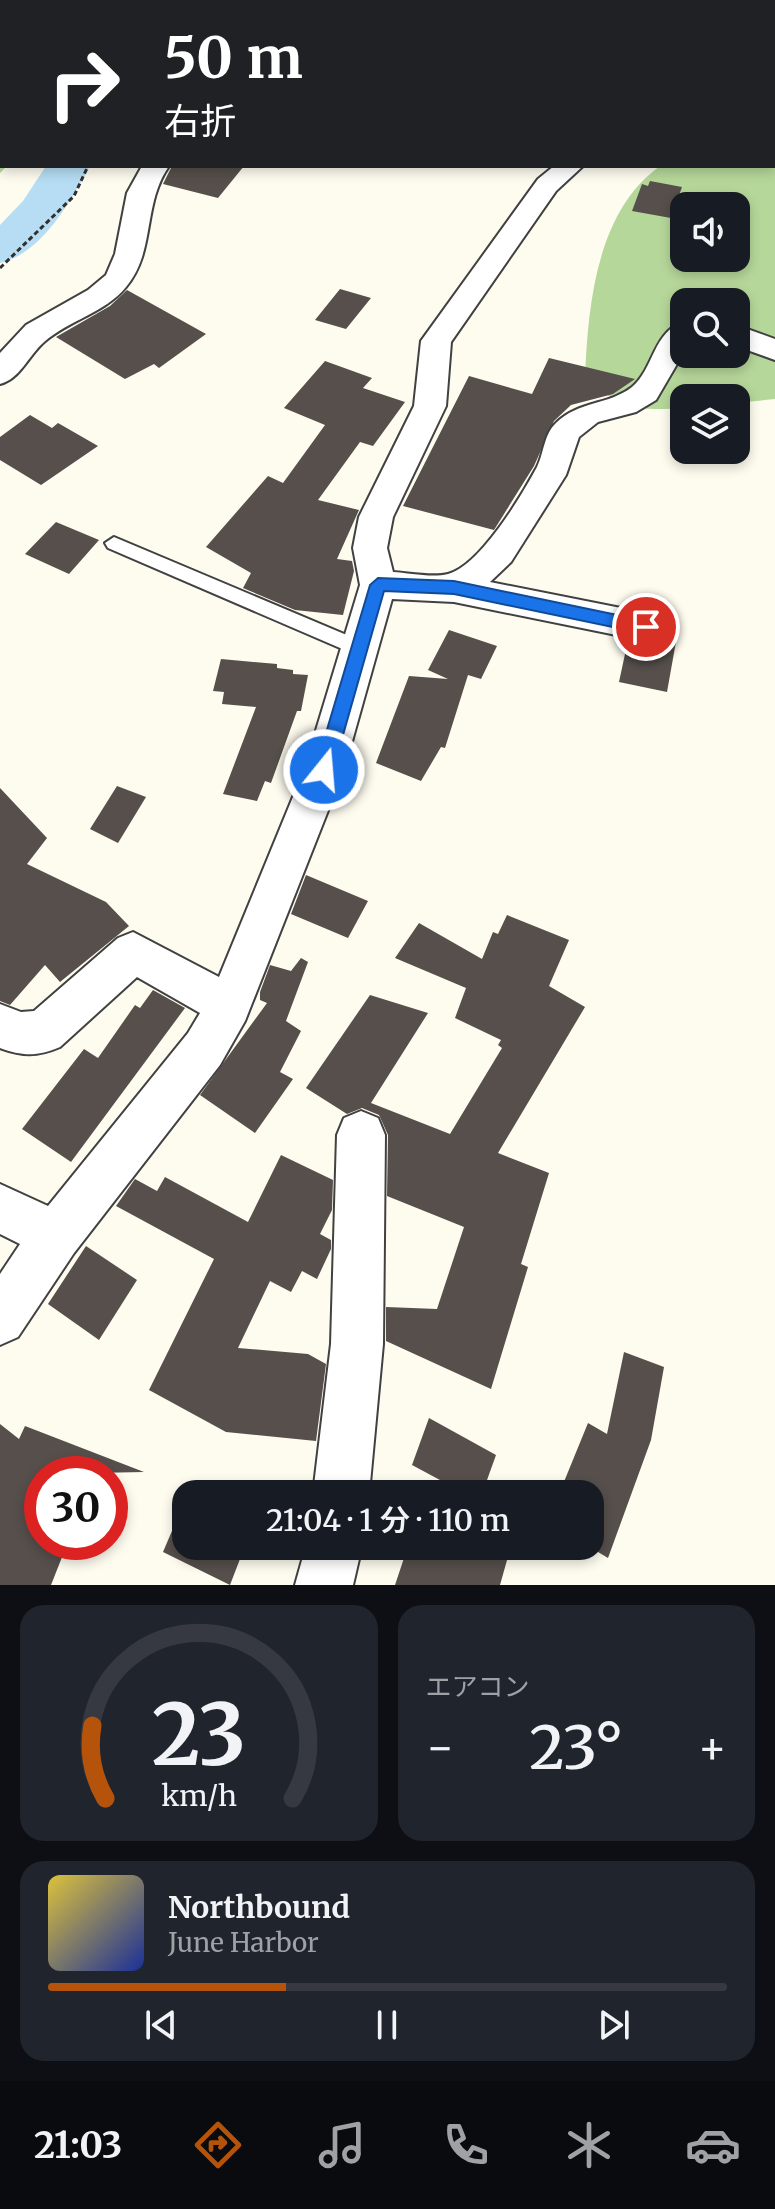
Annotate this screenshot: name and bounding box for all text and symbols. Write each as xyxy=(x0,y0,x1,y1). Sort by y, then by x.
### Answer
text: 50 m xyxy=(164,23,303,93)
icon: right xyxy=(32,32,136,136)
text: 右折 xyxy=(164,99,236,144)
map controls xyxy=(670,192,750,464)
button: sound xyxy=(670,192,750,272)
button: search xyxy=(670,288,750,368)
button: layers xyxy=(670,384,750,464)
pin xyxy=(612,593,680,661)
icon: arrive xyxy=(624,605,668,649)
position arrow xyxy=(282,728,366,812)
speed limit sign: 30 xyxy=(24,1456,128,1560)
text: 21:04 · 1 分 · 110 m xyxy=(266,1501,510,1539)
text: エアコン xyxy=(426,1670,530,1703)
text: 23 xyxy=(152,1683,246,1788)
text: 23° xyxy=(529,1710,623,1785)
text: − xyxy=(426,1720,455,1775)
text: + xyxy=(698,1720,727,1775)
text: km/h xyxy=(161,1778,237,1814)
text: Northbound xyxy=(168,1888,350,1926)
text: June Harbor xyxy=(168,1926,319,1959)
icon: previous xyxy=(139,2003,183,2047)
icon: pause xyxy=(365,2003,409,2047)
icon: next xyxy=(592,2003,636,2047)
icon: directions xyxy=(190,2117,246,2173)
icon: music xyxy=(314,2117,370,2173)
icon: phone xyxy=(438,2117,494,2173)
icon: climate xyxy=(561,2117,617,2173)
icon: car xyxy=(685,2117,741,2173)
text: 21:03 xyxy=(34,2123,122,2168)

